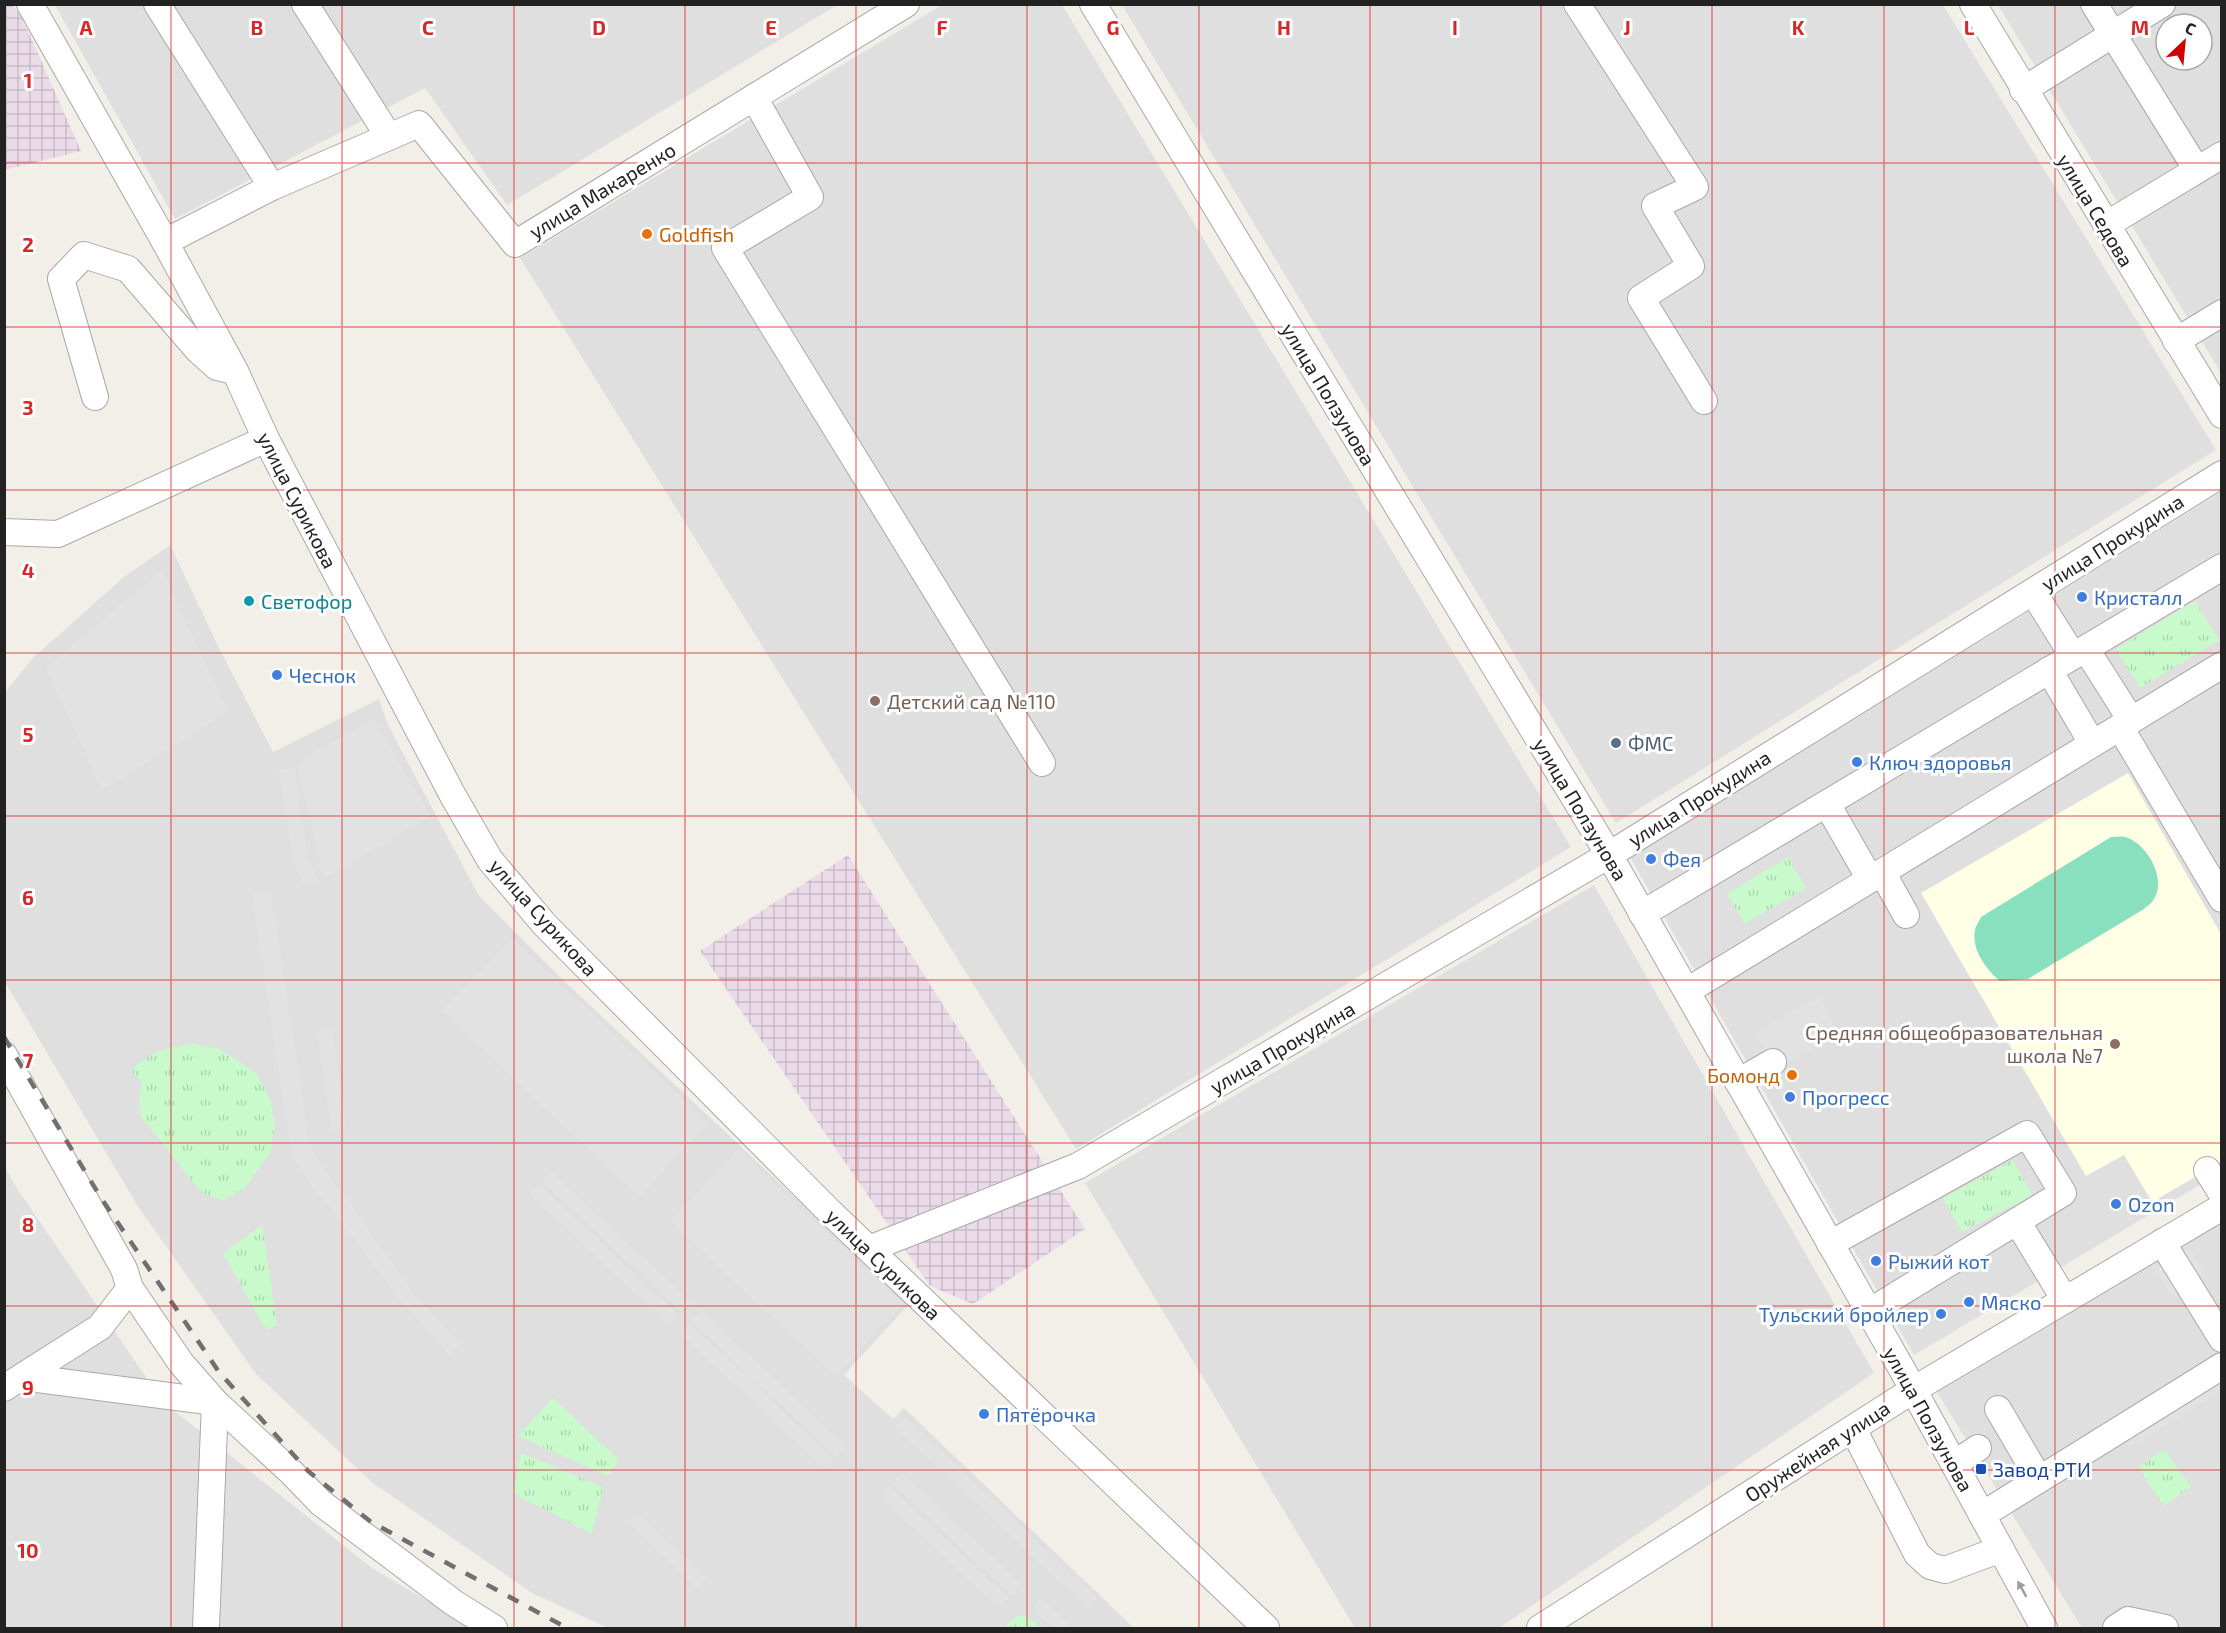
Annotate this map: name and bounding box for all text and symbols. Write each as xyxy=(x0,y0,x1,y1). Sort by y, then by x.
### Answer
north arrow xyxy=(2154,12,2214,72)
text: A xyxy=(79,15,93,39)
text: B xyxy=(251,15,263,39)
text: C xyxy=(422,15,434,39)
text: D xyxy=(592,15,606,39)
text: E xyxy=(765,15,777,39)
text: F xyxy=(936,15,948,39)
text: G xyxy=(1107,15,1119,39)
text: H xyxy=(1277,15,1291,39)
text: I xyxy=(1452,15,1458,39)
text: J xyxy=(1623,15,1631,39)
text: K xyxy=(1792,15,1805,39)
text: L xyxy=(1964,15,1975,39)
text: M xyxy=(2131,15,2149,39)
text: С xyxy=(2182,17,2199,39)
text: 1 xyxy=(24,68,32,92)
street label: улица Макаренко xyxy=(524,137,680,244)
street label: улица Седова xyxy=(2052,149,2139,271)
place label: Goldfish xyxy=(659,222,734,246)
marker: Goldfish xyxy=(640,227,654,241)
text: 2 xyxy=(22,232,34,256)
street label: улица Ползунова xyxy=(1276,318,1381,470)
text: 3 xyxy=(22,395,34,419)
street label: улица Сурикова xyxy=(252,428,343,573)
street label: улица Прокудина xyxy=(2036,489,2188,596)
text: 4 xyxy=(22,558,35,582)
place label: Кристалл xyxy=(2094,585,2183,609)
place label: Светофор xyxy=(261,589,352,613)
marker: Кристалл xyxy=(2075,590,2089,604)
marker: Светофор xyxy=(242,594,256,608)
place label: Чеснок xyxy=(289,663,356,687)
marker: Чеснок xyxy=(270,668,284,682)
place label: Детский сад №110 xyxy=(887,689,1056,713)
marker: Детский сад №110 xyxy=(868,694,882,708)
text: 5 xyxy=(22,722,34,746)
place label: ФМС xyxy=(1628,731,1673,755)
street label: улица Ползунова xyxy=(1528,733,1633,885)
marker: ФМС xyxy=(1609,736,1623,750)
street label: улица Прокудина xyxy=(1623,745,1775,852)
place label: Ключ здоровья xyxy=(1869,750,2011,774)
marker: Ключ здоровья xyxy=(1850,755,1864,769)
place label: Фея xyxy=(1663,847,1701,871)
marker: Фея xyxy=(1644,852,1658,866)
street label: улица Сурикова xyxy=(484,853,603,981)
text: 6 xyxy=(22,885,34,909)
street label: улица Прокудина xyxy=(1205,996,1359,1099)
place label: Средняя общеобразовательная школа №7 xyxy=(1805,1020,2103,1067)
marker: Средняя общеобразовательная школа №7 xyxy=(2108,1037,2122,1051)
text: 7 xyxy=(23,1048,34,1072)
place label: Бомонд xyxy=(1707,1063,1780,1087)
marker: Бомонд xyxy=(1785,1068,1799,1082)
place label: Прогресс xyxy=(1802,1085,1890,1109)
marker: Прогресс xyxy=(1783,1090,1797,1104)
place label: Ozon xyxy=(2128,1192,2175,1216)
marker: Ozon xyxy=(2109,1197,2123,1211)
street label: улица Сурикова xyxy=(821,1203,946,1325)
text: 8 xyxy=(22,1212,34,1236)
place label: Рыжий кот xyxy=(1888,1249,1990,1273)
marker: Рыжий кот xyxy=(1869,1254,1883,1268)
place label: Мяско xyxy=(1981,1290,2041,1314)
marker: Мяско xyxy=(1962,1295,1976,1309)
place label: Тульский бройлер xyxy=(1759,1302,1929,1327)
marker: Тульский бройлер xyxy=(1934,1307,1948,1321)
street label: улица Ползунова xyxy=(1878,1342,1979,1496)
text: 9 xyxy=(22,1375,34,1399)
street label: Оружейная улица xyxy=(1740,1395,1894,1508)
place label: Пятёрочка xyxy=(996,1402,1096,1426)
marker: Пятёрочка xyxy=(977,1407,991,1421)
place label: Завод РТИ xyxy=(1993,1457,2091,1481)
marker: Завод РТИ xyxy=(1974,1462,1988,1476)
text: 10 xyxy=(17,1538,39,1562)
one-way arrow xyxy=(2017,1580,2027,1597)

